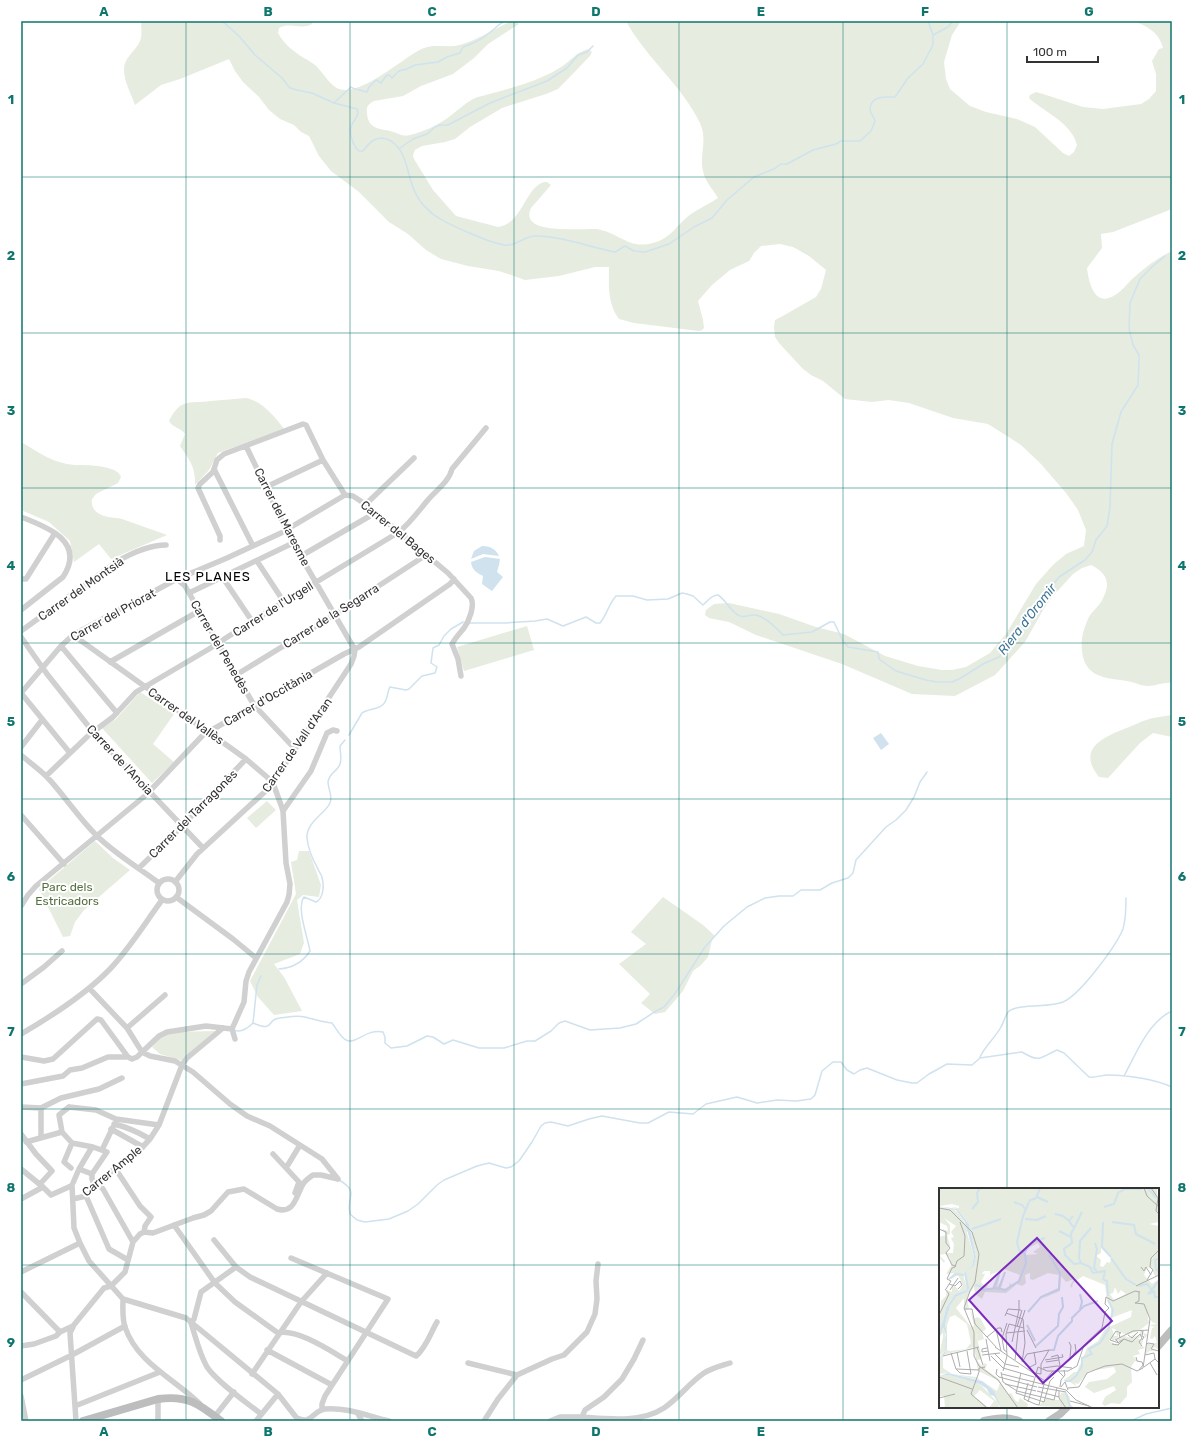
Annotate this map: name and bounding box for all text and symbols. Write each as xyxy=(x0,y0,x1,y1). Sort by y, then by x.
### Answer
text: A xyxy=(99,4,109,19)
text: B xyxy=(263,4,273,19)
text: C xyxy=(427,4,437,19)
text: D xyxy=(591,4,601,19)
text: E xyxy=(757,4,765,19)
text: F xyxy=(921,4,929,19)
text: G xyxy=(1084,4,1094,19)
scale bar xyxy=(1027,38,1098,64)
text: 100 m xyxy=(1033,45,1067,59)
text: 1 xyxy=(8,92,14,107)
text: 1 xyxy=(1179,92,1185,107)
text: 2 xyxy=(7,248,15,263)
text: 2 xyxy=(1178,248,1186,263)
text: 3 xyxy=(7,403,16,418)
text: 3 xyxy=(1178,403,1187,418)
street label: Carrer del Maresme xyxy=(251,466,313,569)
street label: Carrer del Bages xyxy=(358,498,438,566)
street label: Carrer del Montsià xyxy=(36,554,126,624)
text: 4 xyxy=(7,558,16,573)
text: 4 xyxy=(1178,558,1187,573)
district label: LES PLANES xyxy=(165,569,251,584)
street label: Carrer de l'Urgell xyxy=(230,579,316,639)
water label: Riera d'Oromir xyxy=(995,580,1060,658)
street label: Carrer de la Segarra xyxy=(280,581,382,651)
street label: Carrer del Priorat xyxy=(68,586,158,644)
street label: Carrer del Penedès xyxy=(188,598,252,696)
street label: Carrer d'Occitània xyxy=(221,667,315,729)
street label: Carrer del Vallès xyxy=(145,685,227,747)
street label: Carrer de Vall d'Aran xyxy=(259,695,335,795)
text: 5 xyxy=(7,714,15,729)
text: 5 xyxy=(1178,714,1186,729)
street label: Carrer de l'Anoia xyxy=(84,722,156,798)
street label: Carrer del Tarragonès xyxy=(146,767,240,861)
text: 6 xyxy=(7,869,16,884)
text: 6 xyxy=(1178,869,1187,884)
park label: Parc dels Estricadors xyxy=(35,880,99,908)
text: 7 xyxy=(7,1024,15,1039)
text: 7 xyxy=(1178,1024,1186,1039)
street label: Carrer Ample xyxy=(79,1142,145,1199)
text: 8 xyxy=(7,1180,16,1195)
text: 8 xyxy=(1178,1180,1187,1195)
inset map xyxy=(939,1188,1159,1408)
text: 9 xyxy=(7,1335,15,1350)
text: 9 xyxy=(1178,1335,1186,1350)
text: A xyxy=(99,1424,109,1439)
text: B xyxy=(263,1424,273,1439)
text: C xyxy=(427,1424,437,1439)
text: D xyxy=(591,1424,601,1439)
text: E xyxy=(757,1424,765,1439)
text: F xyxy=(921,1424,929,1439)
text: G xyxy=(1084,1424,1094,1439)

